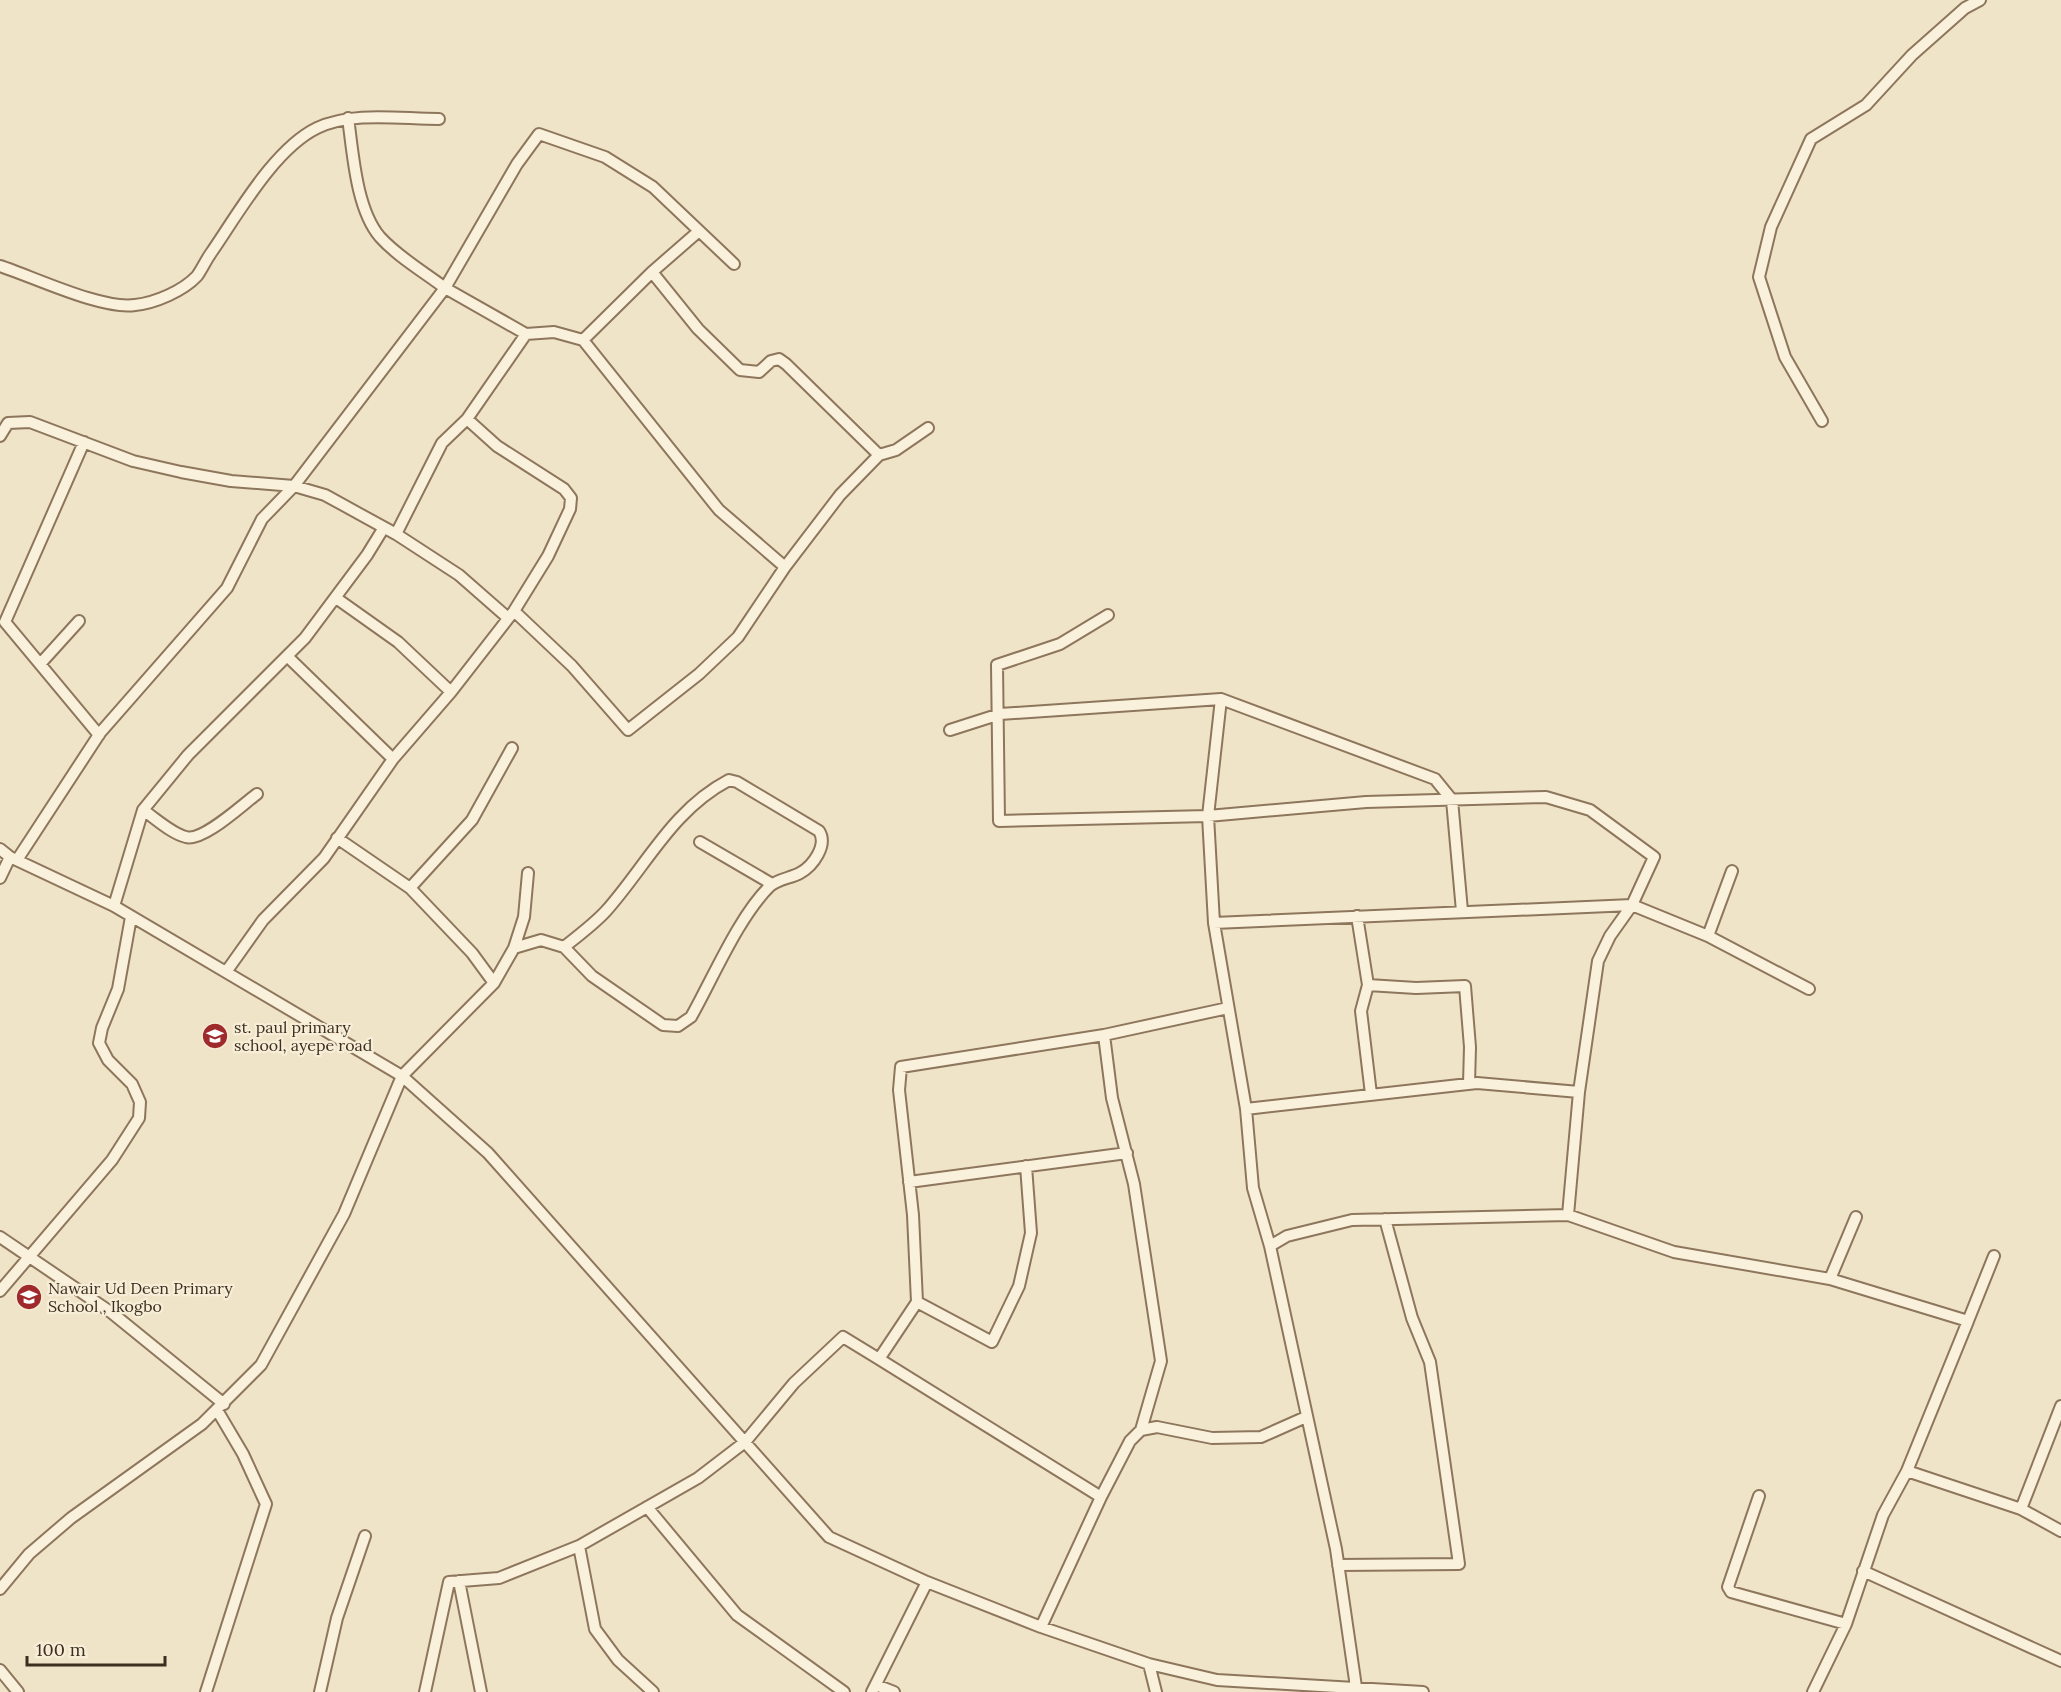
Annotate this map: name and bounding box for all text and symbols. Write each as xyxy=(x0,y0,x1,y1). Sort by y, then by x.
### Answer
place label: st. paul primary school, ayepe road xyxy=(234,1017,373,1055)
school or university icon: st. paul primary school, ayepe road xyxy=(200,1021,230,1051)
place label: Nawair Ud Deen Primary School , Ikogbo xyxy=(48,1278,233,1316)
school or university icon: Nawair Ud Deen Primary School , Ikogbo xyxy=(14,1282,44,1312)
scale bar xyxy=(27,1629,165,1667)
text: 100 m xyxy=(36,1638,86,1661)

